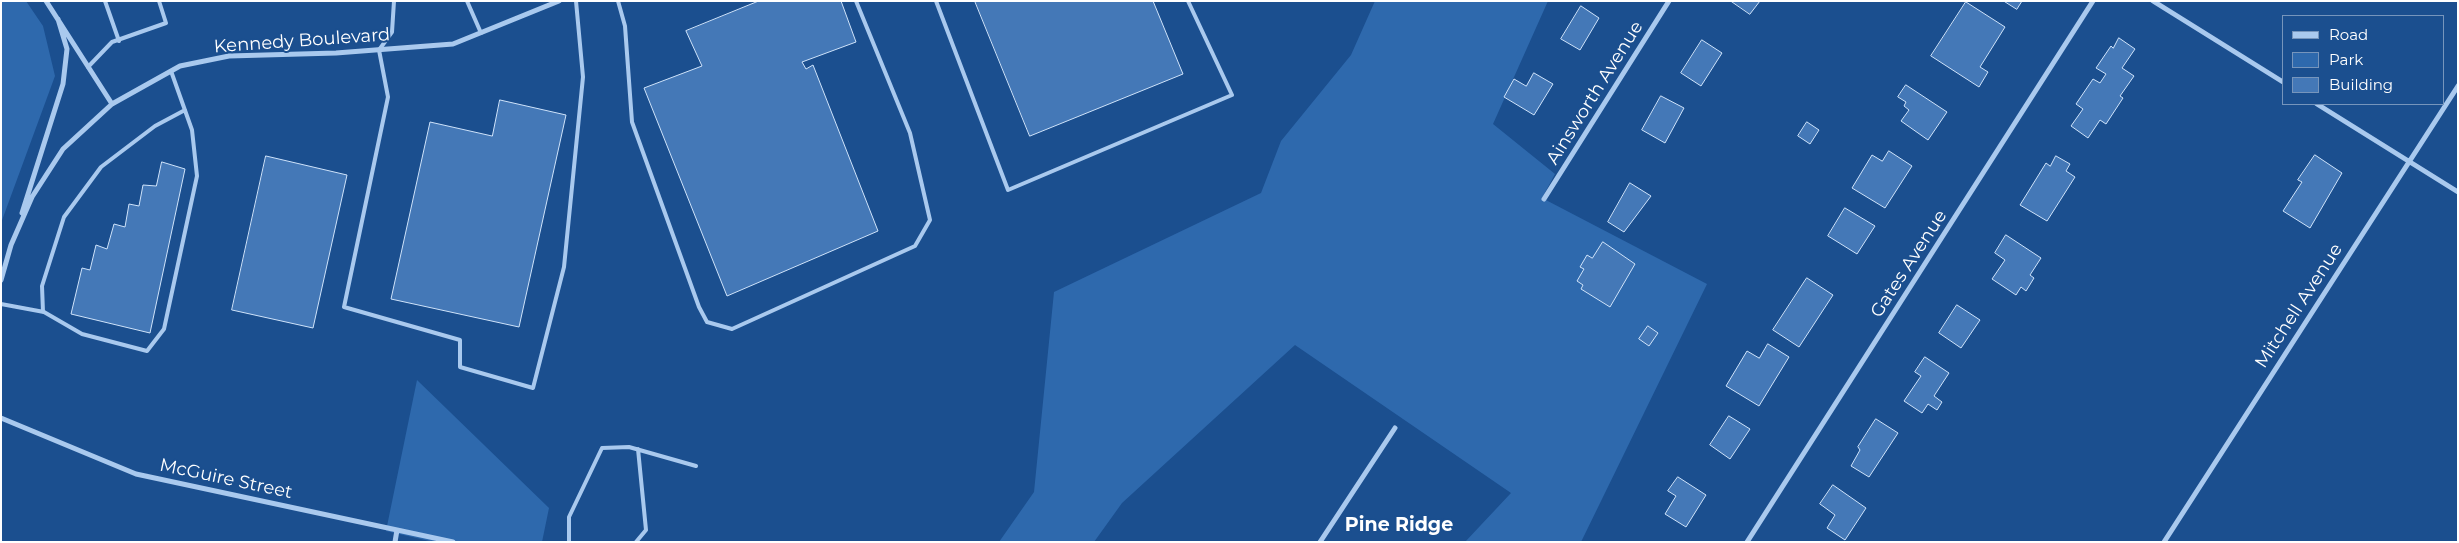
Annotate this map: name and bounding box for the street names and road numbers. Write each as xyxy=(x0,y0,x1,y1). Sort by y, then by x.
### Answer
street label: Ainsworth Avenue xyxy=(1542,17,1648,169)
street label: Kennedy Boulevard xyxy=(213,24,391,58)
street label: Gates Avenue xyxy=(1866,206,1952,322)
street label: Mitchell Avenue xyxy=(2251,240,2347,372)
street label: McGuire Street xyxy=(158,454,294,504)

